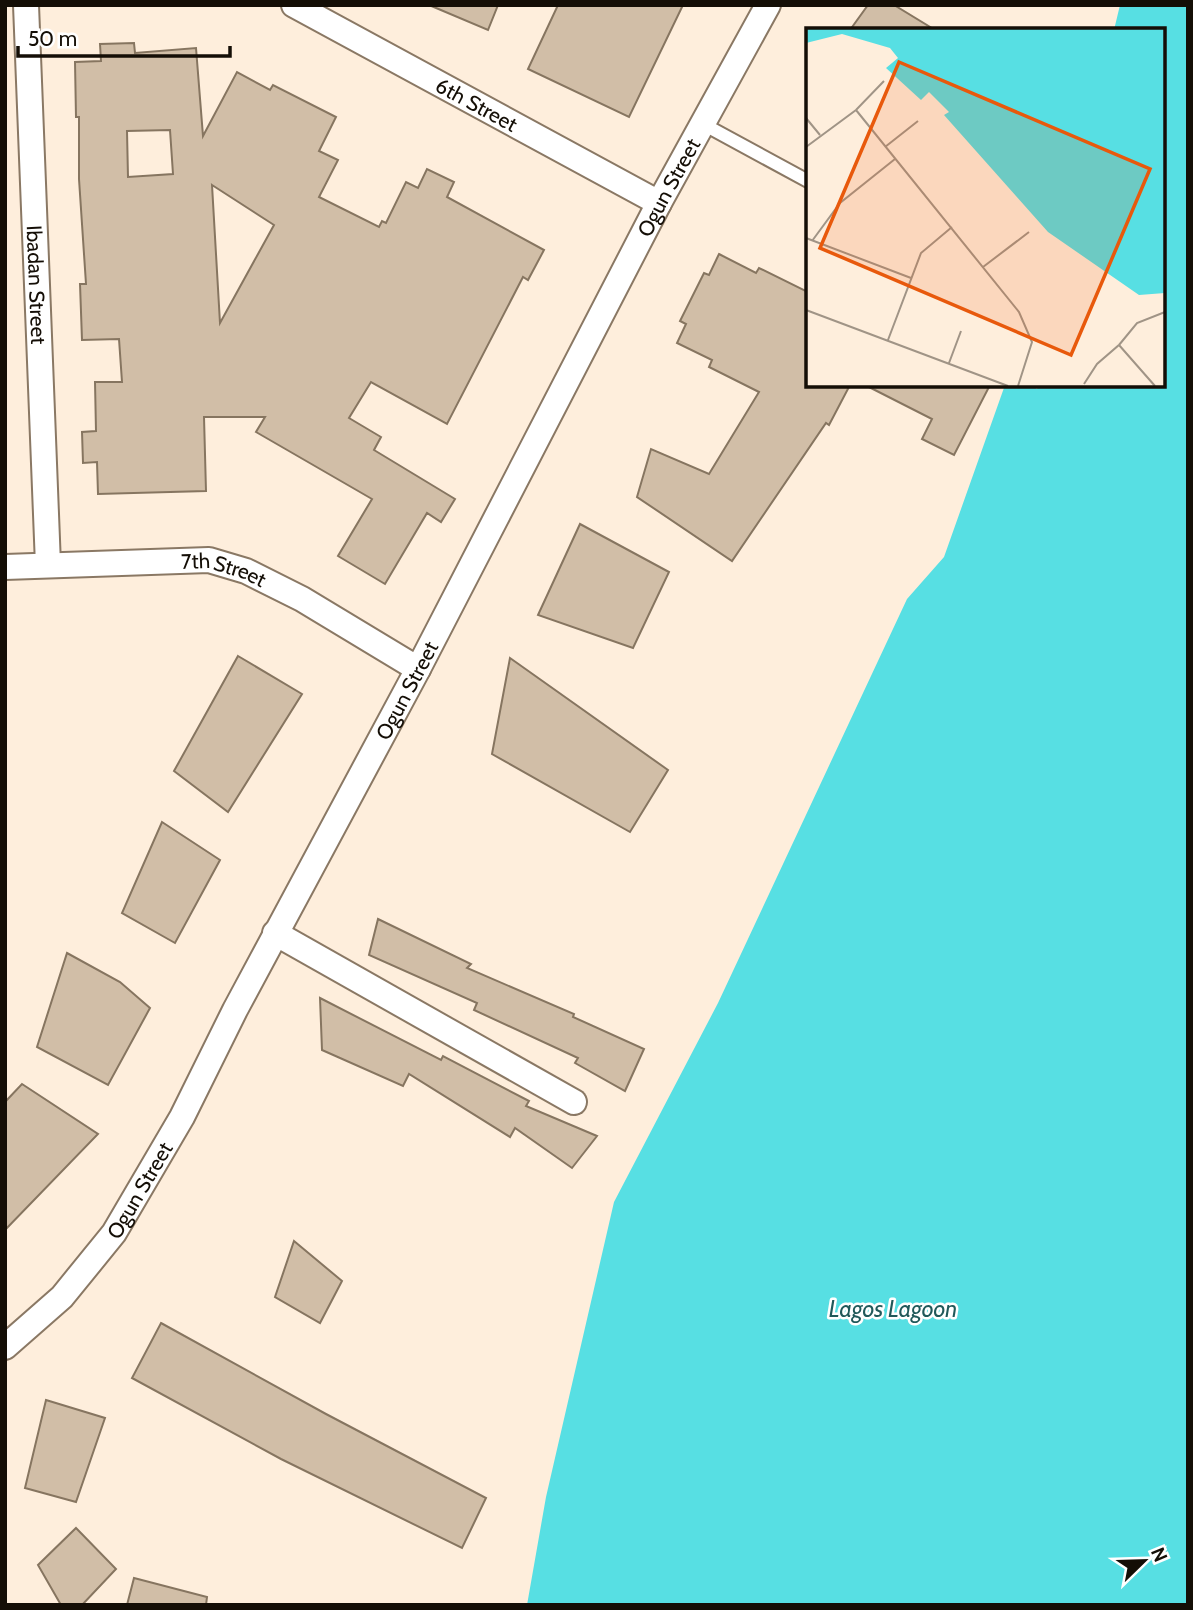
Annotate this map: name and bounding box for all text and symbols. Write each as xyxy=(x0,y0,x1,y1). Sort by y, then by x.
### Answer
scale bar xyxy=(18,14,229,58)
text: 50 m xyxy=(28,26,77,51)
inset map xyxy=(806,28,1165,387)
street label: 6th Street xyxy=(432,72,522,136)
street label: Ogun Street xyxy=(631,134,705,241)
street label: Ibadan Street xyxy=(22,225,52,345)
street label: 7th Street xyxy=(181,547,271,592)
street label: Ogun Street xyxy=(370,637,443,744)
street label: Ogun Street xyxy=(101,1137,177,1243)
water label: Lagos Lagoon xyxy=(829,1295,957,1323)
north arrow xyxy=(1109,1526,1179,1596)
text: N xyxy=(1146,1544,1172,1565)

